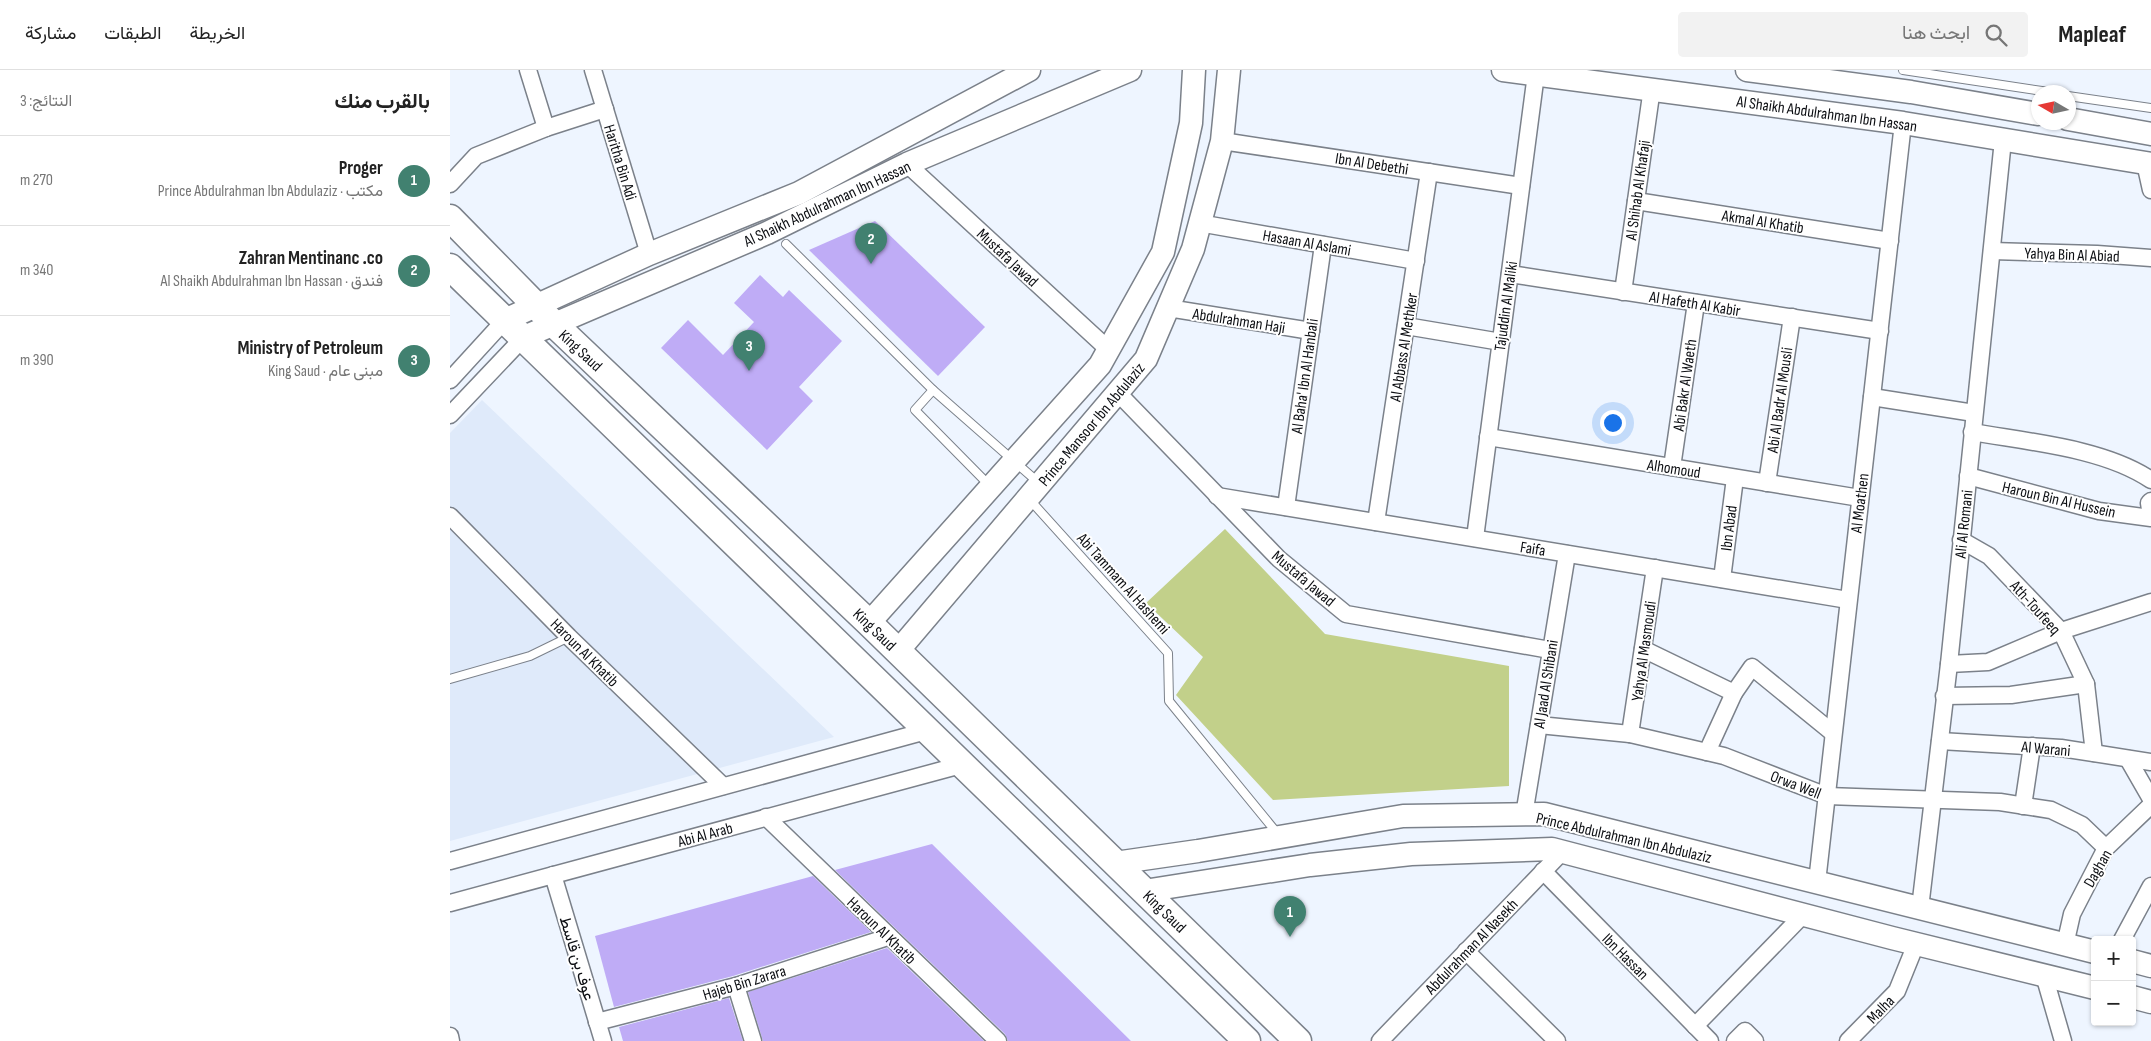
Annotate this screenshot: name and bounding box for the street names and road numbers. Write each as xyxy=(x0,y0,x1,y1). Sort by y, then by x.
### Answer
street label: Al Shaikh Abdulrahman Ibn Hassan xyxy=(1734,92,1918,137)
street label: Haritha Bin Adi xyxy=(599,122,640,203)
street label: Al Shihab Al Khafaji xyxy=(1622,139,1655,242)
street label: Ibn Al Debethi xyxy=(1334,149,1410,180)
street label: Al Shaikh Abdulrahman Ibn Hassan xyxy=(740,157,914,252)
street label: Akmal Al Khatib xyxy=(1720,206,1805,238)
street label: Mustafa Jawad xyxy=(972,225,1042,291)
street label: Hasaan Al Aslami xyxy=(1261,226,1352,261)
street label: Yahya Bin Al Abiad xyxy=(2024,244,2120,267)
street label: Tajuddin Al Maliki xyxy=(1491,260,1522,352)
street label: Al Hafeth Al Kabir xyxy=(1647,288,1742,321)
street label: Al Abbass Al Methker xyxy=(1386,291,1423,404)
street label: Abdulrahman Haji xyxy=(1190,305,1286,338)
street label: Al Baha' Ibn Al Hanbali xyxy=(1288,317,1323,436)
street label: King Saud xyxy=(554,326,606,376)
street label: Abi Bakr Al Waeth xyxy=(1669,338,1701,433)
street label: Abi Al Badr Al Mousli xyxy=(1764,346,1797,455)
street label: Prince Mansoor Ibn Abdulaziz xyxy=(1035,359,1149,490)
street label: Alhomoud xyxy=(1645,456,1702,483)
street label: Al Moathen xyxy=(1847,472,1874,535)
street label: Haroun Bin Al Hussein xyxy=(2000,478,2117,523)
street label: Ali Al Romani xyxy=(1951,489,1978,560)
street label: Ibn Abad xyxy=(1717,504,1742,552)
street label: Abi Tammam Al Hashemi xyxy=(1072,529,1173,638)
street label: Faifa xyxy=(1519,538,1547,561)
street label: Mustafa Jawad xyxy=(1267,547,1339,611)
street label: Ath-Toufeeq xyxy=(2005,576,2064,639)
street label: Yahya Al Masmoudi xyxy=(1628,600,1661,702)
street label: King Saud xyxy=(849,605,899,655)
street label: Haroun Al Khatib xyxy=(546,615,622,691)
street label: Al Jaad Al Shibani xyxy=(1530,639,1563,731)
street label: Al Warani xyxy=(2020,738,2071,761)
street label: Orwa Well xyxy=(1767,767,1823,804)
street label: Prince Abdulrahman Ibn Abdulaziz xyxy=(1534,809,1714,868)
street label: Abi Al Arab xyxy=(675,819,735,852)
street label: Daghan xyxy=(2080,847,2117,891)
street label: King Saud xyxy=(1139,887,1189,937)
street label: Haroun Al Khatib xyxy=(842,893,919,969)
street label: Abdulrahman Al Nasekh xyxy=(1421,895,1522,999)
street label: عوف بن قاسط xyxy=(555,914,598,1003)
street label: Ibn Hassan xyxy=(1598,930,1652,984)
street label: Hajeb Bin Zarara xyxy=(701,962,788,1005)
street label: Malha xyxy=(1863,992,1899,1028)

